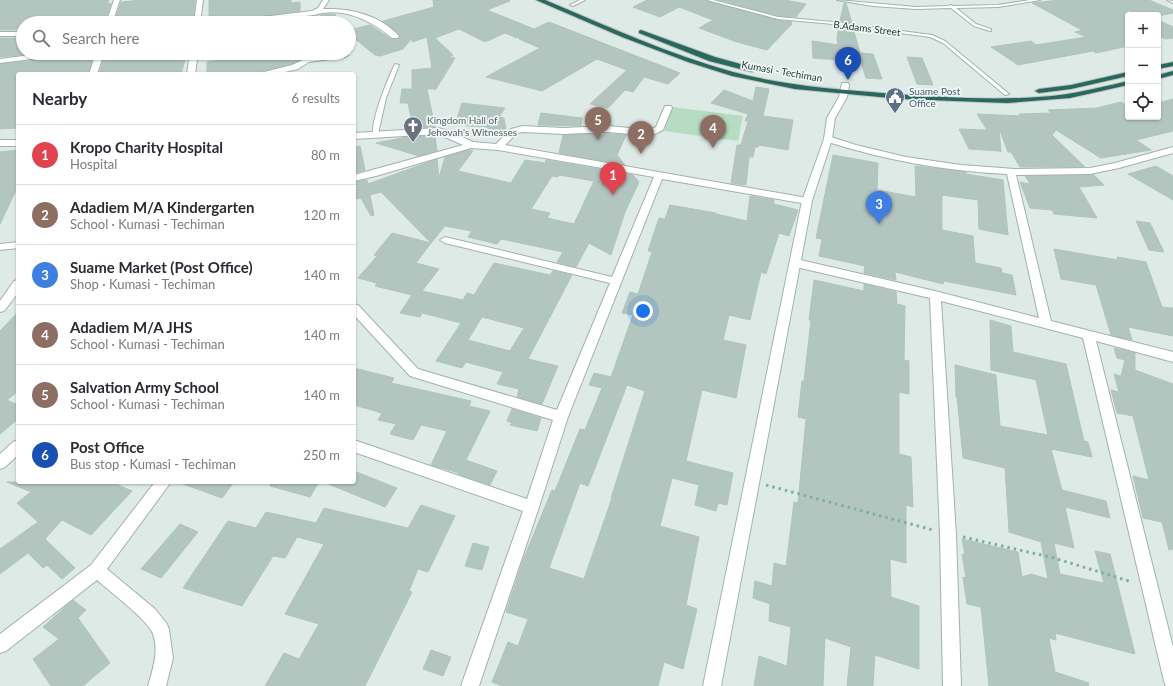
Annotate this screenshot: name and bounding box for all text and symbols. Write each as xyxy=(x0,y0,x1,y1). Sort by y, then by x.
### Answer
map controls xyxy=(1125,12,1161,120)
button: + xyxy=(1125,12,1161,48)
search box xyxy=(16,16,356,60)
street label: B.Adams Street xyxy=(833,18,902,38)
icon: search xyxy=(30,27,52,49)
text: Search here xyxy=(62,29,139,47)
pin: 6 xyxy=(835,47,861,80)
button: − xyxy=(1125,48,1161,84)
street label: Kumasi - Techiman xyxy=(741,58,823,84)
button: locate xyxy=(1125,84,1161,120)
place label: Suame Post Office xyxy=(909,85,961,109)
public building icon: Suame Post Office xyxy=(884,86,906,114)
text: Nearby xyxy=(32,88,87,109)
text: 6 results xyxy=(292,90,340,106)
pin: 5 xyxy=(585,107,611,140)
place label: Kingdom Hall of Jehovah's Witnesses xyxy=(427,114,517,138)
church icon: Kingdom Hall of Jehovah's Witnesses xyxy=(402,115,424,143)
pin: 4 xyxy=(700,115,726,148)
pin: 2 xyxy=(628,121,654,154)
text: Kropo Charity Hospital xyxy=(70,138,223,156)
text: 1 xyxy=(41,147,49,163)
text: 80 m xyxy=(311,147,340,163)
text: Hospital xyxy=(70,156,117,172)
pin: 1 xyxy=(600,162,626,195)
pin: 3 xyxy=(866,191,892,224)
text: Adadiem M/A Kindergarten xyxy=(70,198,254,216)
text: 2 xyxy=(41,207,49,223)
text: 120 m xyxy=(303,207,340,223)
text: School · Kumasi - Techiman xyxy=(70,216,225,232)
text: Suame Market (Post Office) xyxy=(70,258,253,276)
text: 3 xyxy=(41,267,49,283)
text: 140 m xyxy=(303,267,340,283)
text: Shop · Kumasi - Techiman xyxy=(70,276,215,292)
your location xyxy=(633,301,653,321)
text: Adadiem M/A JHS xyxy=(70,318,193,336)
text: 4 xyxy=(41,327,49,343)
text: 140 m xyxy=(303,327,340,343)
text: School · Kumasi - Techiman xyxy=(70,336,225,352)
text: Salvation Army School xyxy=(70,378,219,396)
text: 5 xyxy=(41,387,49,403)
text: 140 m xyxy=(303,387,340,403)
text: School · Kumasi - Techiman xyxy=(70,396,225,412)
text: Post Office xyxy=(70,438,144,456)
text: 6 xyxy=(41,447,49,463)
text: 250 m xyxy=(303,447,340,463)
text: Bus stop · Kumasi - Techiman xyxy=(70,456,236,472)

